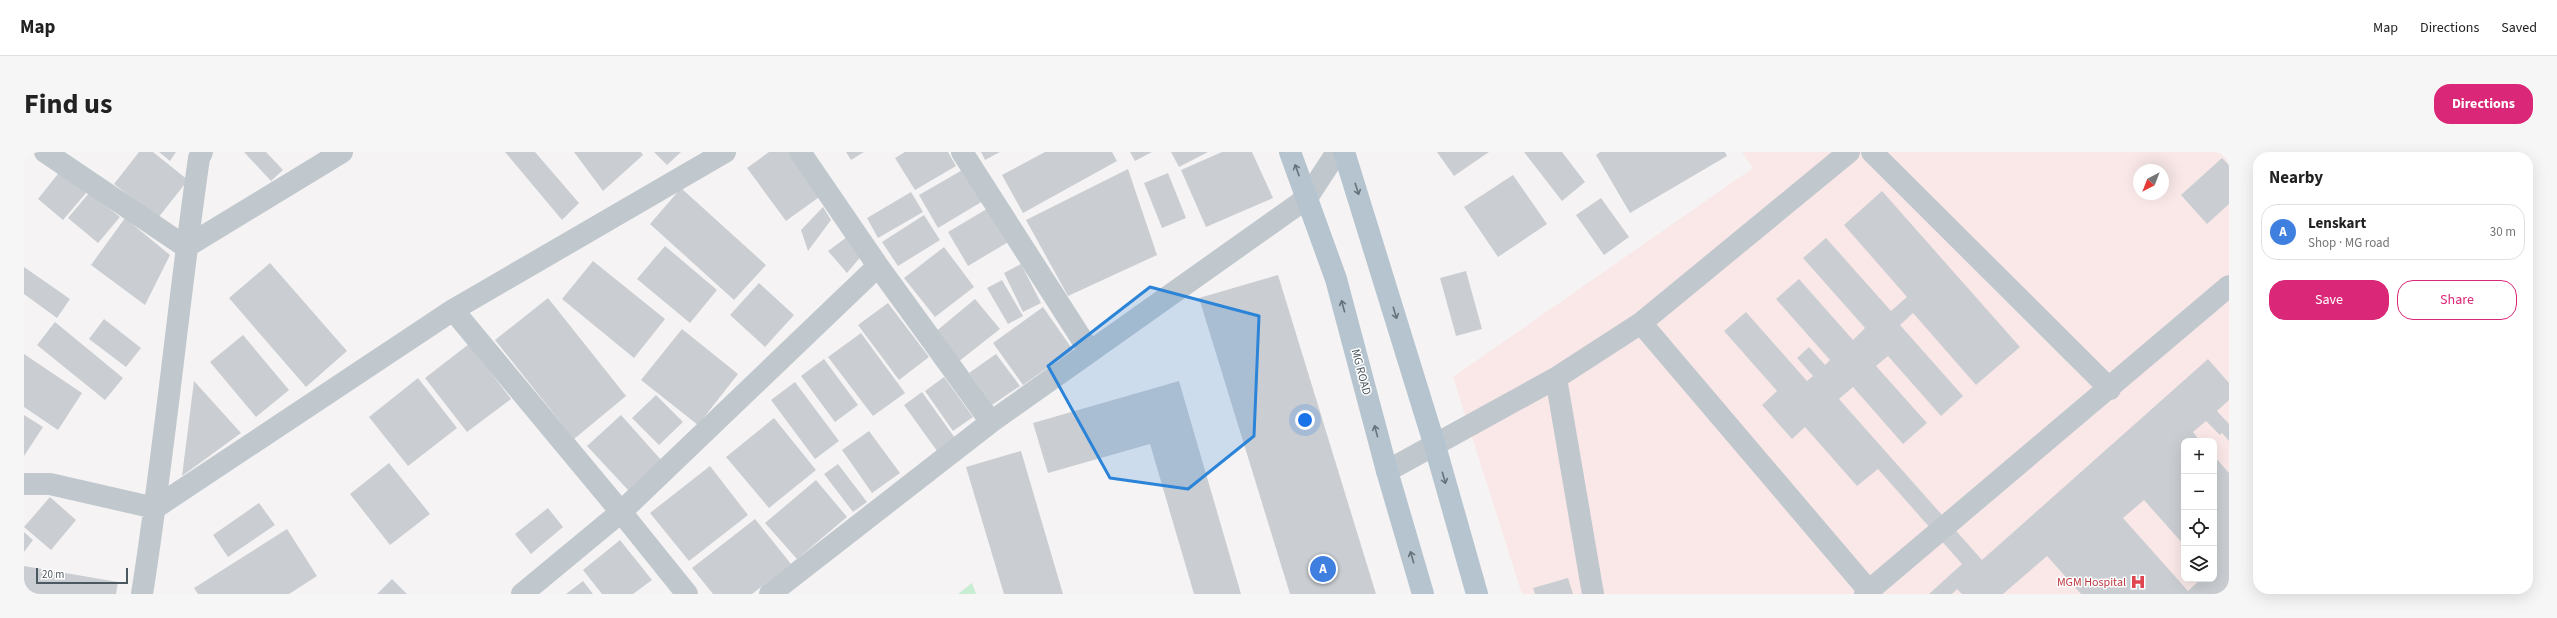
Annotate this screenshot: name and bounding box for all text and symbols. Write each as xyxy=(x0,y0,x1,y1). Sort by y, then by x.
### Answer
text: Map xyxy=(20,14,55,41)
text: Map xyxy=(2373,18,2398,38)
text: Directions xyxy=(2420,18,2479,38)
text: Saved xyxy=(2501,18,2537,38)
text: Find us xyxy=(24,84,112,124)
button: Directions xyxy=(2434,84,2533,124)
one-way arrow xyxy=(1292,164,1300,176)
north arrow xyxy=(2133,164,2169,200)
text: Nearby xyxy=(2269,166,2323,190)
one-way arrow xyxy=(1353,183,1361,195)
text: Lenskart xyxy=(2308,213,2366,234)
text: A xyxy=(2279,223,2287,241)
text: 30 m xyxy=(2490,223,2516,241)
text: Shop · MG road xyxy=(2308,234,2390,252)
button: Save xyxy=(2269,280,2389,320)
button: Share xyxy=(2397,280,2517,320)
one-way arrow xyxy=(1339,300,1347,313)
one-way arrow xyxy=(1392,307,1399,320)
street label: MG ROAD xyxy=(1347,347,1375,397)
your location xyxy=(1295,410,1315,430)
one-way arrow xyxy=(1372,425,1380,438)
map controls xyxy=(2181,438,2217,582)
button: + xyxy=(2181,438,2217,474)
one-way arrow xyxy=(1441,471,1448,484)
button: − xyxy=(2181,474,2217,510)
button: locate xyxy=(2181,510,2217,546)
button: layers xyxy=(2181,546,2217,582)
one-way arrow xyxy=(1408,550,1415,563)
pin: A xyxy=(1310,554,1336,584)
scale bar xyxy=(36,566,128,585)
text: 20 m xyxy=(42,567,64,582)
hospital icon: MGM Hospital xyxy=(2129,573,2147,591)
place label: MGM Hospital xyxy=(2057,574,2126,591)

